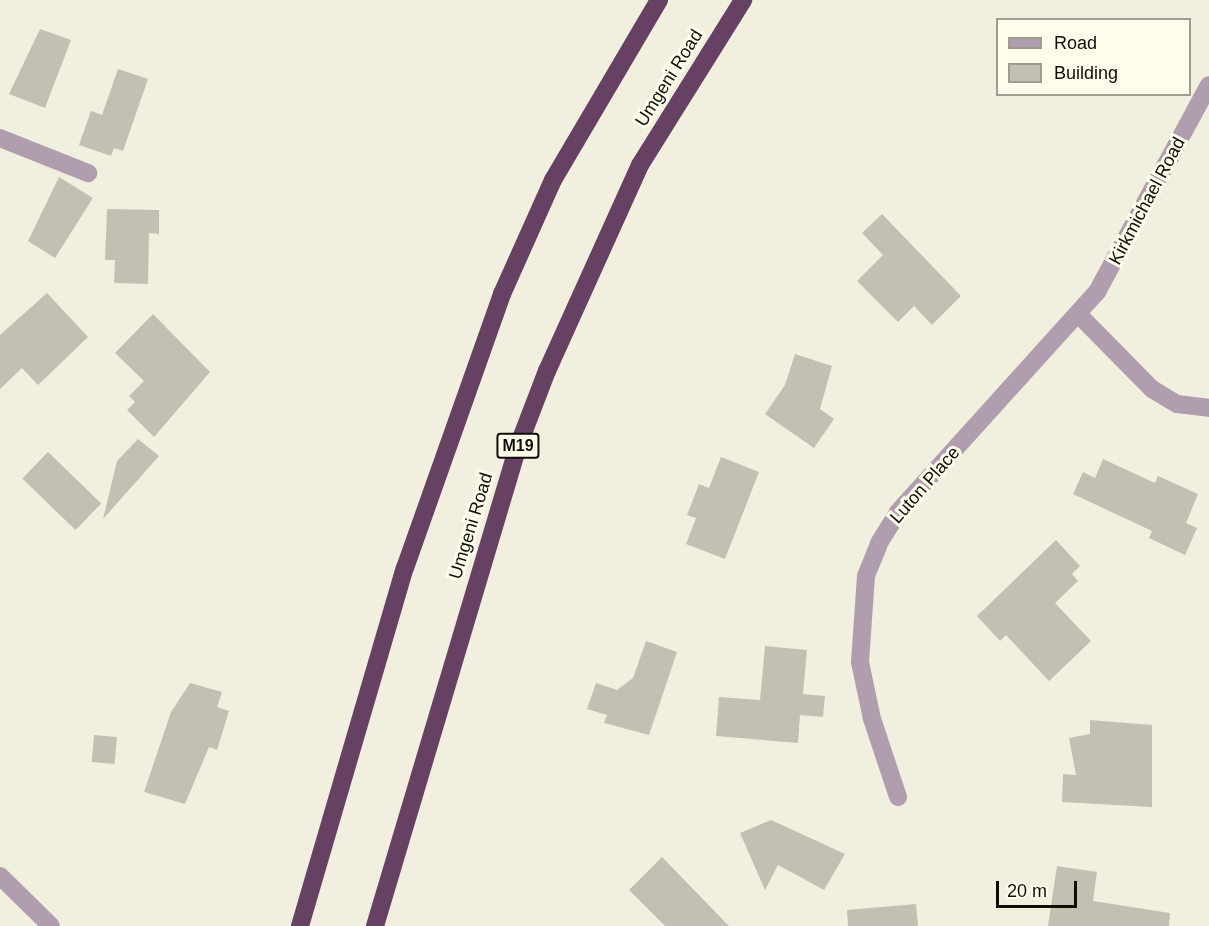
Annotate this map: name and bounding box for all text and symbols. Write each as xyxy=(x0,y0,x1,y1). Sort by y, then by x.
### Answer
legend xyxy=(996,18,1191,96)
street label: Umgeni Road xyxy=(631,26,707,130)
text: Road xyxy=(1054,33,1097,53)
text: Building xyxy=(1054,63,1118,83)
street label: Kirkmichael Road xyxy=(1104,134,1190,268)
road number: M19 xyxy=(496,433,540,459)
street label: Luton Place xyxy=(886,442,964,528)
street label: Umgeni Road xyxy=(445,470,497,582)
scale bar xyxy=(999,869,1080,907)
text: 20 m xyxy=(1007,881,1047,901)

